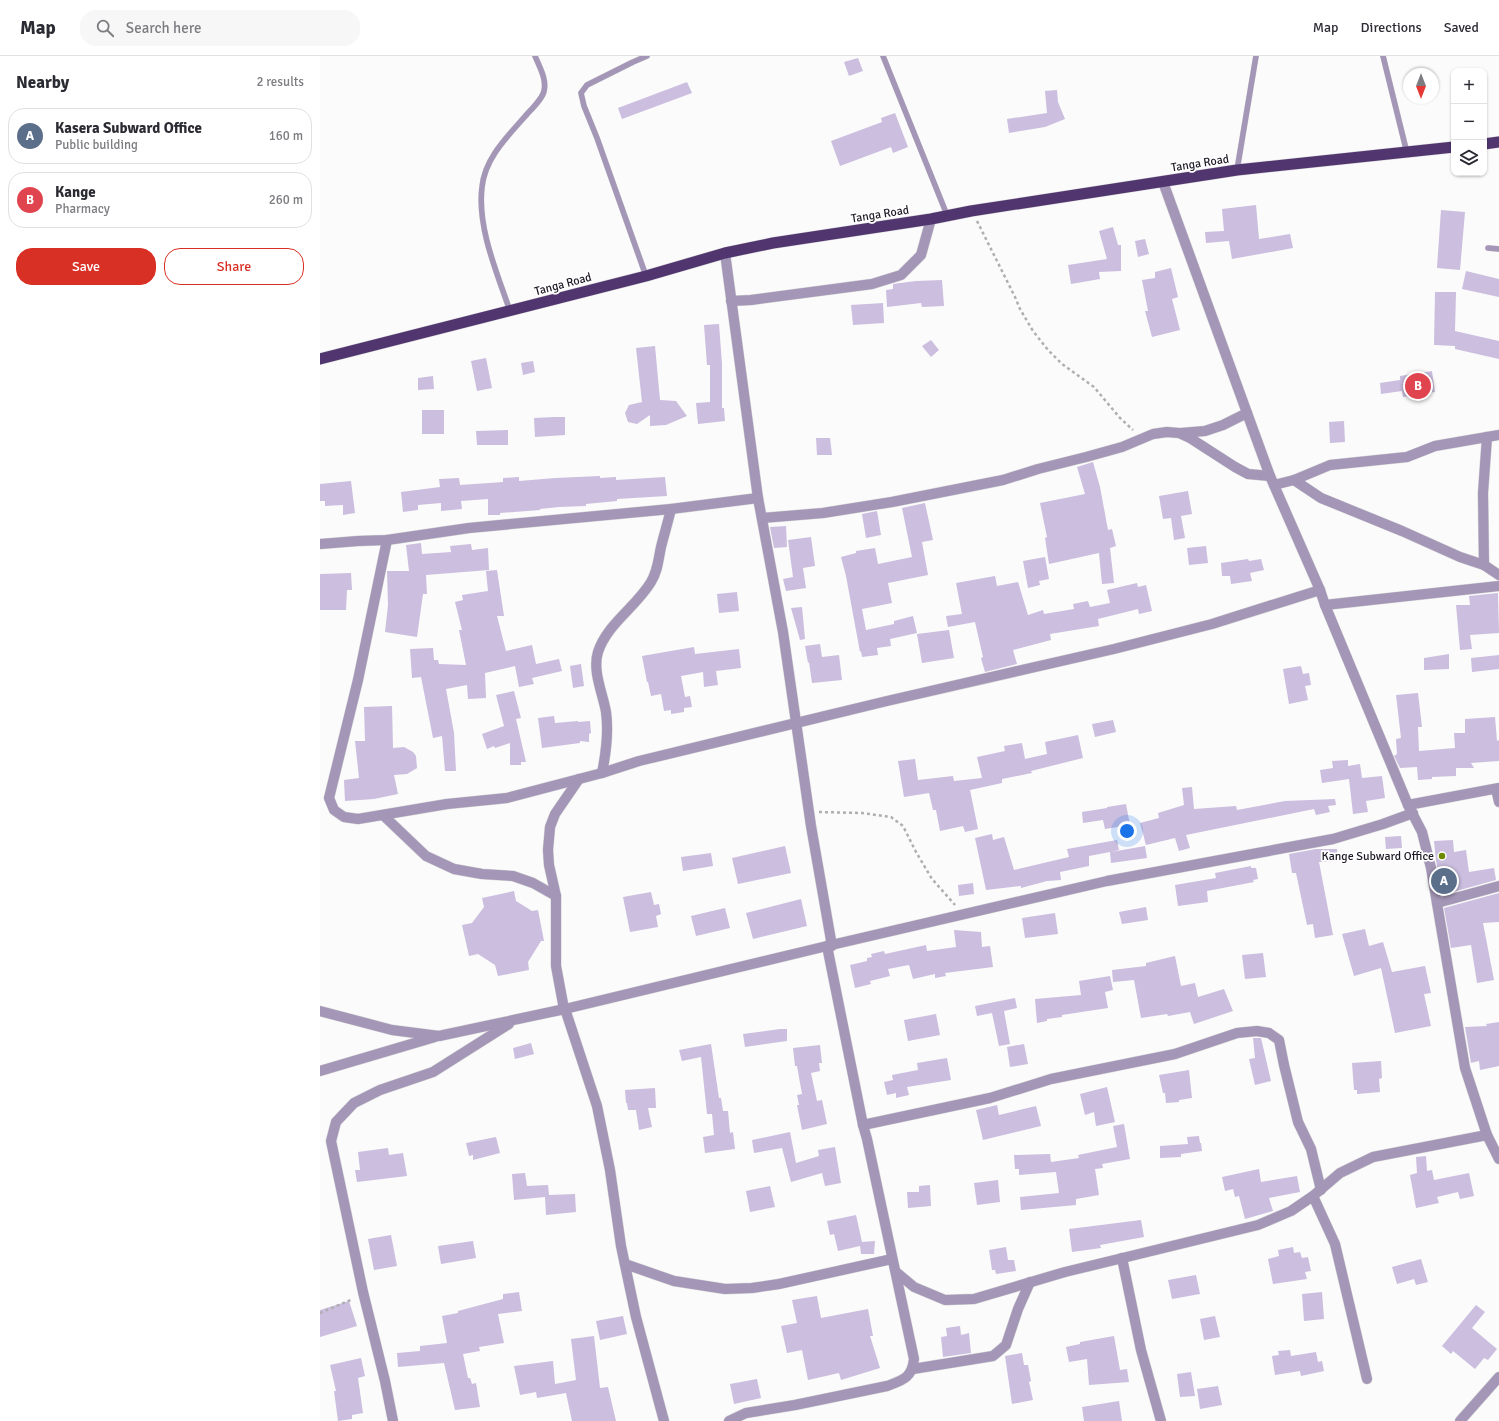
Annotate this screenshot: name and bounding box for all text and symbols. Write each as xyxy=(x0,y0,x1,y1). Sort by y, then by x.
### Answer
search box xyxy=(80,10,360,46)
text: Map xyxy=(20,16,56,40)
icon: search xyxy=(94,17,116,39)
text: Search here xyxy=(126,19,201,37)
text: Map xyxy=(1313,19,1339,36)
text: Directions xyxy=(1361,19,1422,36)
text: Saved xyxy=(1444,19,1479,36)
north arrow xyxy=(1403,68,1439,104)
map controls xyxy=(1451,68,1487,176)
button: + xyxy=(1451,68,1487,104)
text: Nearby xyxy=(16,72,69,93)
text: 2 results xyxy=(256,74,304,90)
button: − xyxy=(1451,104,1487,140)
text: Kasera Subward Office xyxy=(55,119,202,137)
text: A xyxy=(26,128,34,144)
text: 160 m xyxy=(269,128,303,144)
text: Public building xyxy=(55,137,138,153)
button: layers xyxy=(1451,140,1487,176)
street label: Tanga Road xyxy=(1170,152,1230,175)
text: Kange xyxy=(55,183,96,201)
text: B xyxy=(26,192,34,208)
text: 260 m xyxy=(269,192,303,208)
text: Pharmacy xyxy=(55,201,110,217)
street label: Tanga Road xyxy=(850,203,910,226)
button: Save xyxy=(16,248,156,285)
button: Share xyxy=(164,248,304,285)
street label: Tanga Road xyxy=(533,270,593,299)
pin: B xyxy=(1405,371,1431,401)
your location xyxy=(1117,821,1137,841)
place label: Kange Subward Office xyxy=(1322,849,1434,864)
marker: Kange Subward Office xyxy=(1437,851,1447,861)
pin: A xyxy=(1431,866,1457,896)

